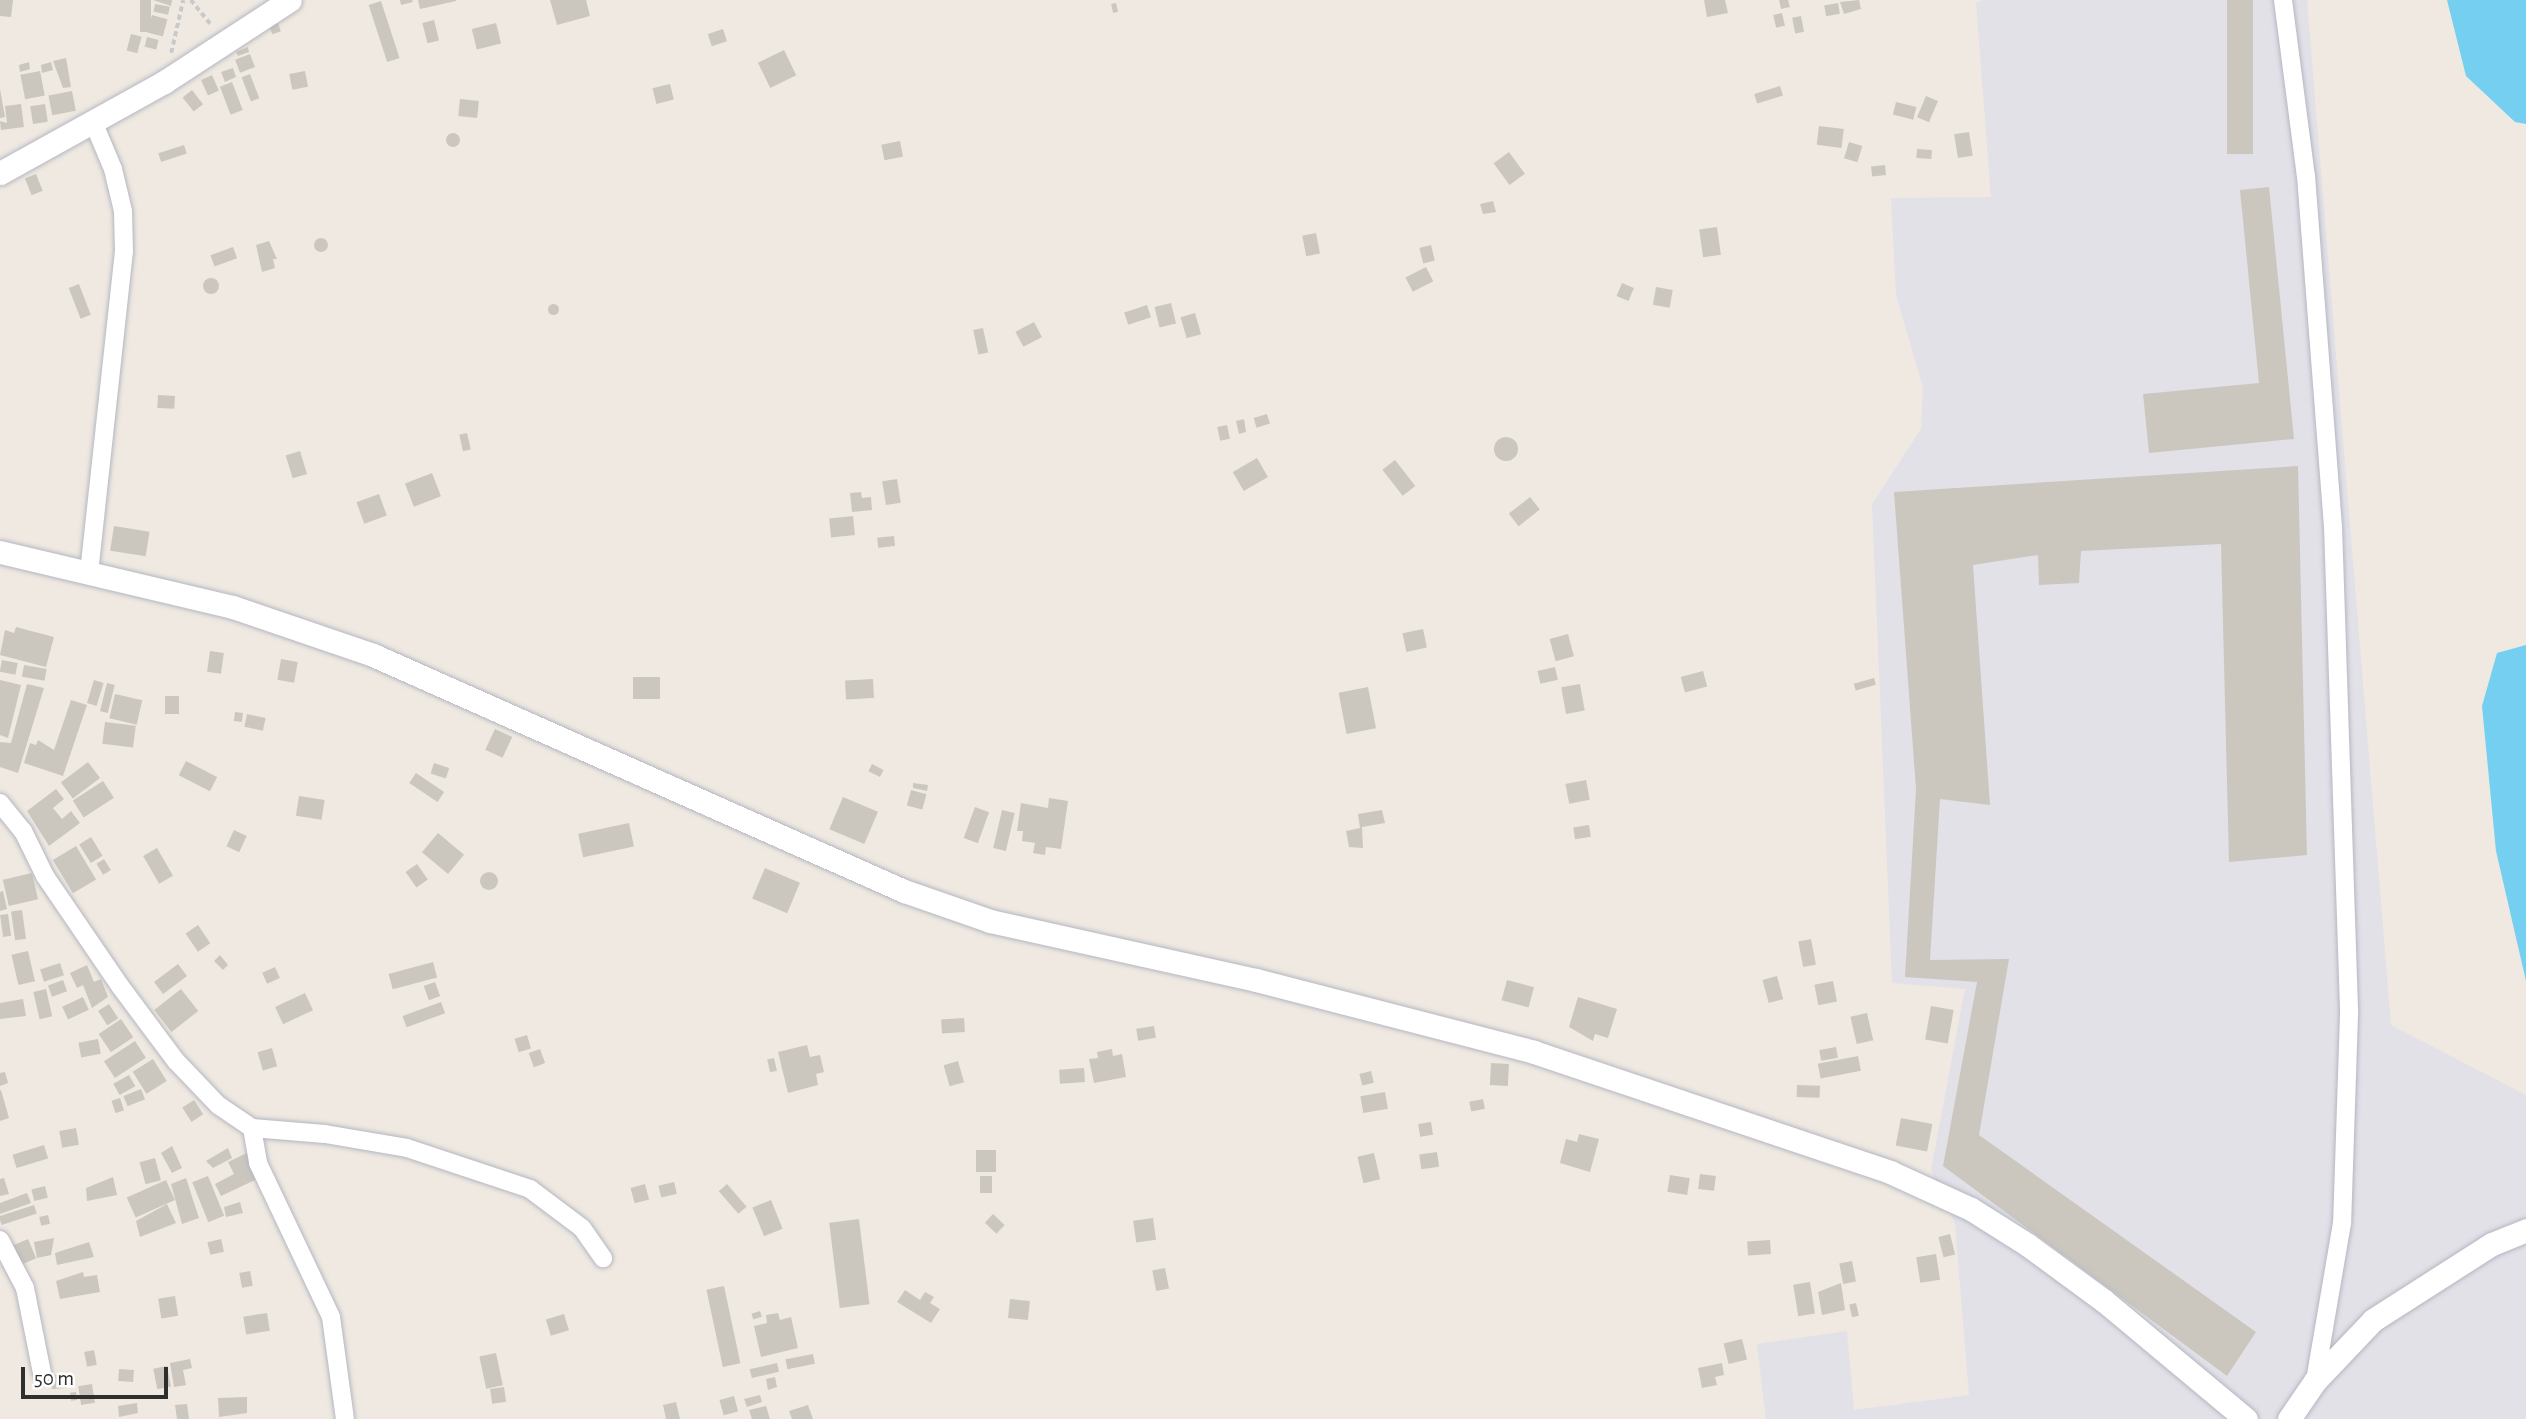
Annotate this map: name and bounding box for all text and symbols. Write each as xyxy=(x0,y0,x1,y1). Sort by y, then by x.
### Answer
scale bar xyxy=(24,1352,172,1396)
text: 50 m xyxy=(34,1368,74,1389)

